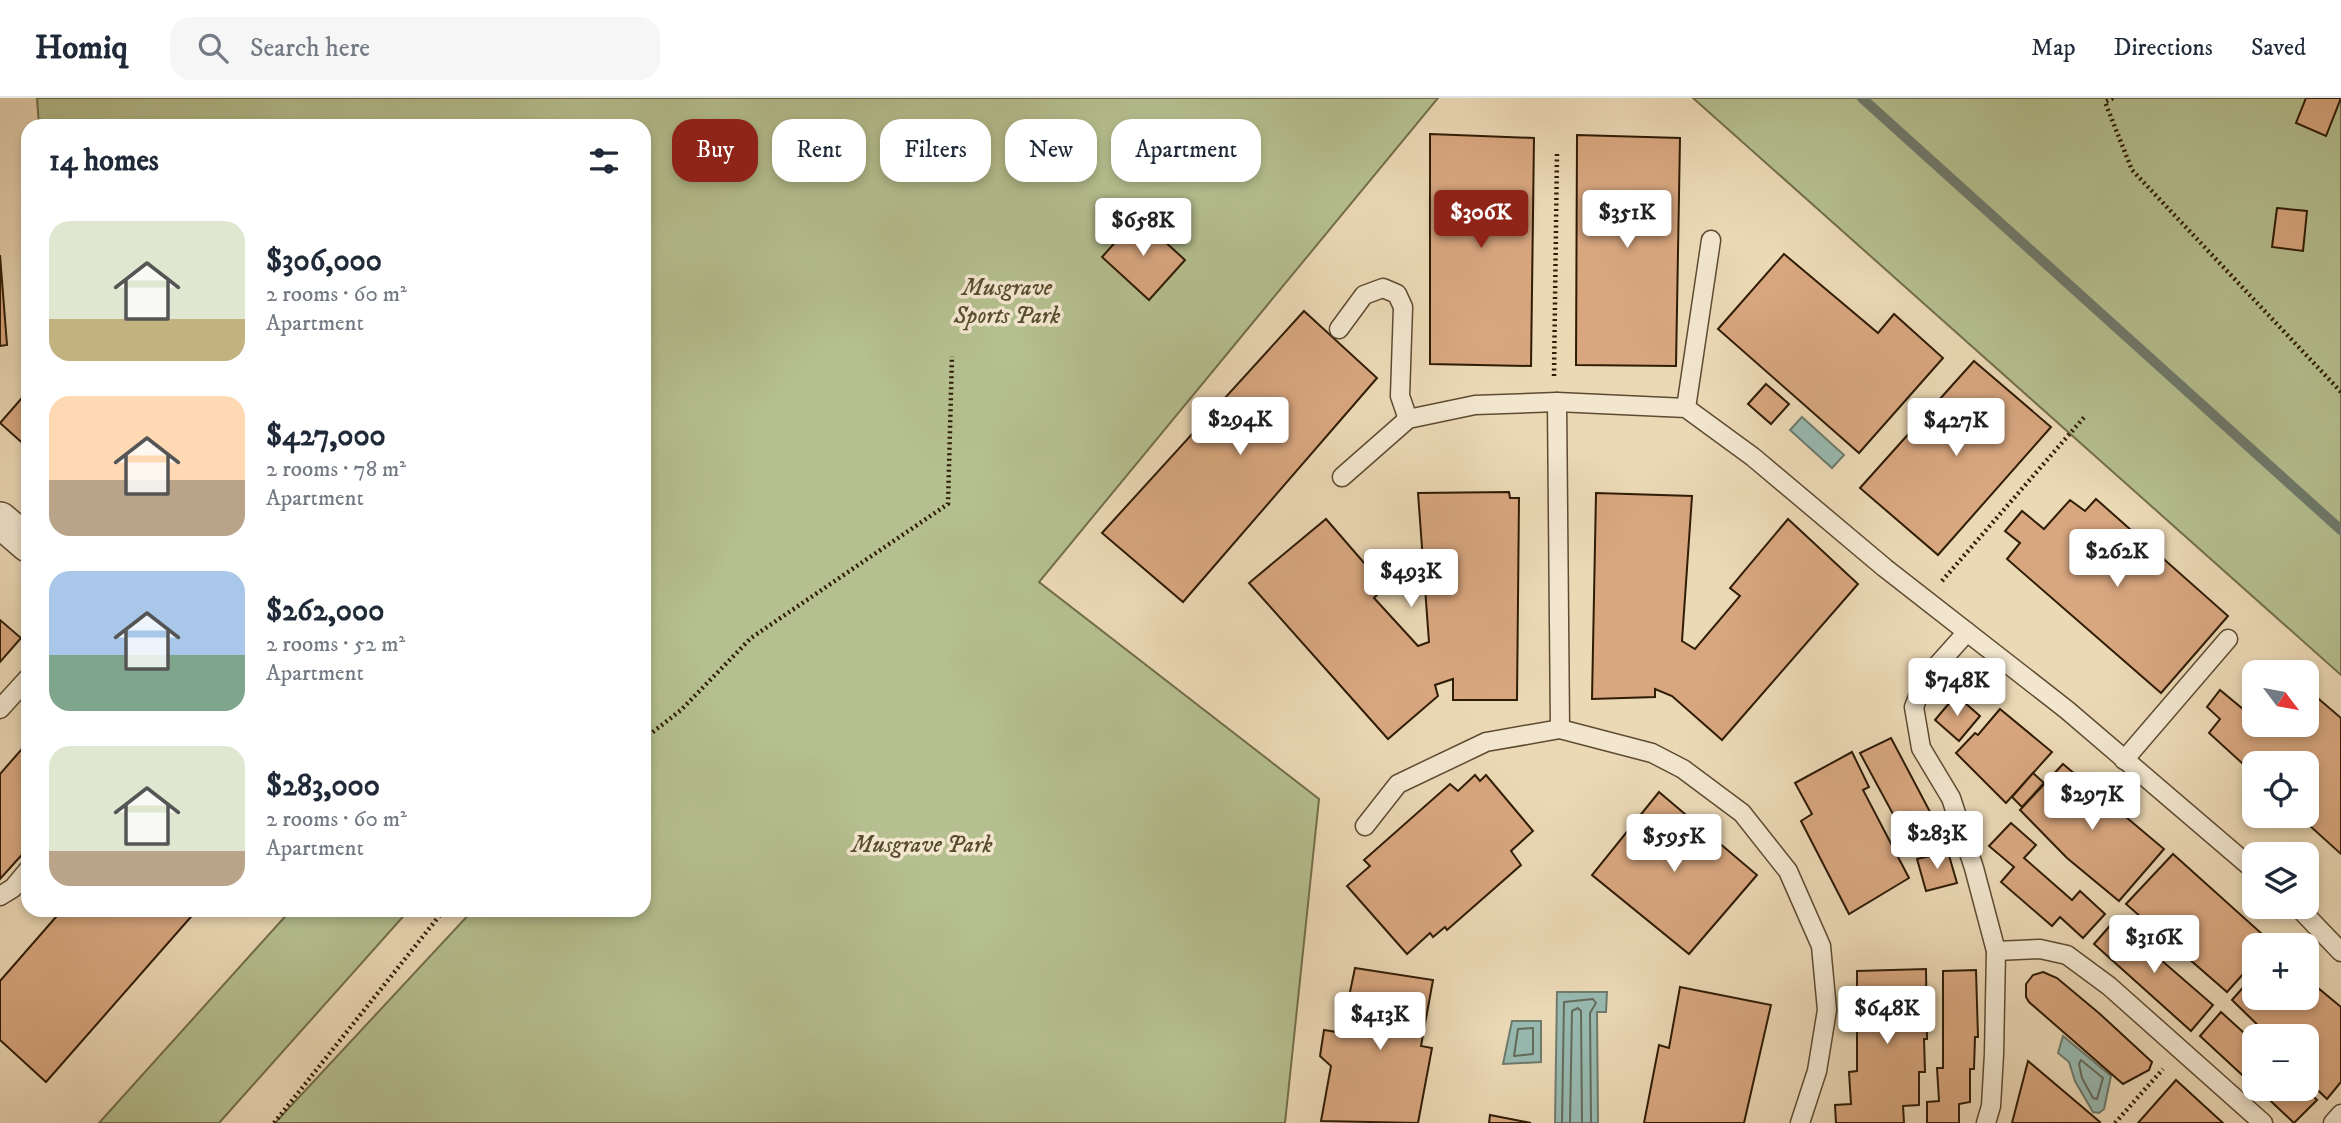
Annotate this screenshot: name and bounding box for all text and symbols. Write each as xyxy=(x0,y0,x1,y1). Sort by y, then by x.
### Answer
search box xyxy=(170,17,660,80)
text: Homiq xyxy=(35,28,128,69)
icon: search xyxy=(194,29,232,67)
text: Search here xyxy=(250,32,370,65)
text: Map xyxy=(2031,33,2076,63)
text: Directions xyxy=(2114,33,2213,63)
text: Saved xyxy=(2251,33,2306,63)
chip: Buy xyxy=(672,119,758,182)
chip: Rent xyxy=(772,119,866,182)
chip: Filters xyxy=(880,119,991,182)
chip: New xyxy=(1005,119,1097,182)
chip: Apartment xyxy=(1111,119,1261,182)
icon: filters xyxy=(585,142,623,180)
text: 14 homes xyxy=(49,143,159,180)
pin: $306K xyxy=(1432,190,1530,250)
pin: $351K xyxy=(1578,190,1676,250)
pin: $658K xyxy=(1094,198,1192,258)
text: $306K xyxy=(1450,198,1512,227)
text: $351K xyxy=(1598,198,1656,227)
text: $658K xyxy=(1111,206,1175,235)
text: $306,000 xyxy=(266,243,382,280)
icon: home xyxy=(105,249,189,333)
park label: Musgrave Sports Park xyxy=(953,273,1060,331)
text: 2 rooms · 60 m² xyxy=(266,280,407,309)
text: Apartment xyxy=(266,309,364,338)
pin: $294K xyxy=(1191,398,1289,457)
pin: $427K xyxy=(1907,398,2005,458)
text: $294K xyxy=(1208,405,1272,434)
text: $427K xyxy=(1924,406,1988,435)
text: $427,000 xyxy=(266,418,386,455)
icon: home xyxy=(105,424,189,508)
text: 2 rooms · 78 m² xyxy=(266,455,406,484)
text: Apartment xyxy=(266,484,364,513)
pin: $262K xyxy=(2068,530,2166,589)
text: $262K xyxy=(2085,537,2149,566)
pin: $493K xyxy=(1362,550,1460,609)
text: $493K xyxy=(1380,557,1442,586)
text: $262,000 xyxy=(266,593,384,630)
icon: home xyxy=(105,599,189,683)
text: 2 rooms · 52 m² xyxy=(266,630,405,659)
pin: $748K xyxy=(1908,658,2006,718)
text: Apartment xyxy=(266,659,364,688)
north arrow xyxy=(2242,660,2319,737)
map controls xyxy=(2242,660,2319,1101)
text: $748K xyxy=(1924,666,1990,695)
button: locate xyxy=(2242,751,2319,828)
text: $283,000 xyxy=(266,768,380,805)
pin: $297K xyxy=(2043,772,2141,832)
icon: home xyxy=(105,774,189,858)
text: $297K xyxy=(2060,780,2124,809)
text: 2 rooms · 60 m² xyxy=(266,805,407,834)
pin: $283K xyxy=(1888,812,1986,871)
pin: $595K xyxy=(1625,814,1723,874)
text: $283K xyxy=(1907,819,1967,848)
text: $595K xyxy=(1642,822,1706,851)
park label: Musgrave Park xyxy=(850,830,992,860)
text: Apartment xyxy=(266,834,364,863)
button: layers xyxy=(2242,842,2319,919)
pin: $316K xyxy=(2105,916,2203,975)
text: $316K xyxy=(2125,923,2183,952)
button: + xyxy=(2242,933,2319,1010)
pin: $648K xyxy=(1838,986,1936,1046)
pin: $413K xyxy=(1331,992,1429,1052)
text: $648K xyxy=(1854,994,1920,1023)
text: $413K xyxy=(1351,1000,1409,1029)
button: − xyxy=(2242,1024,2319,1101)

